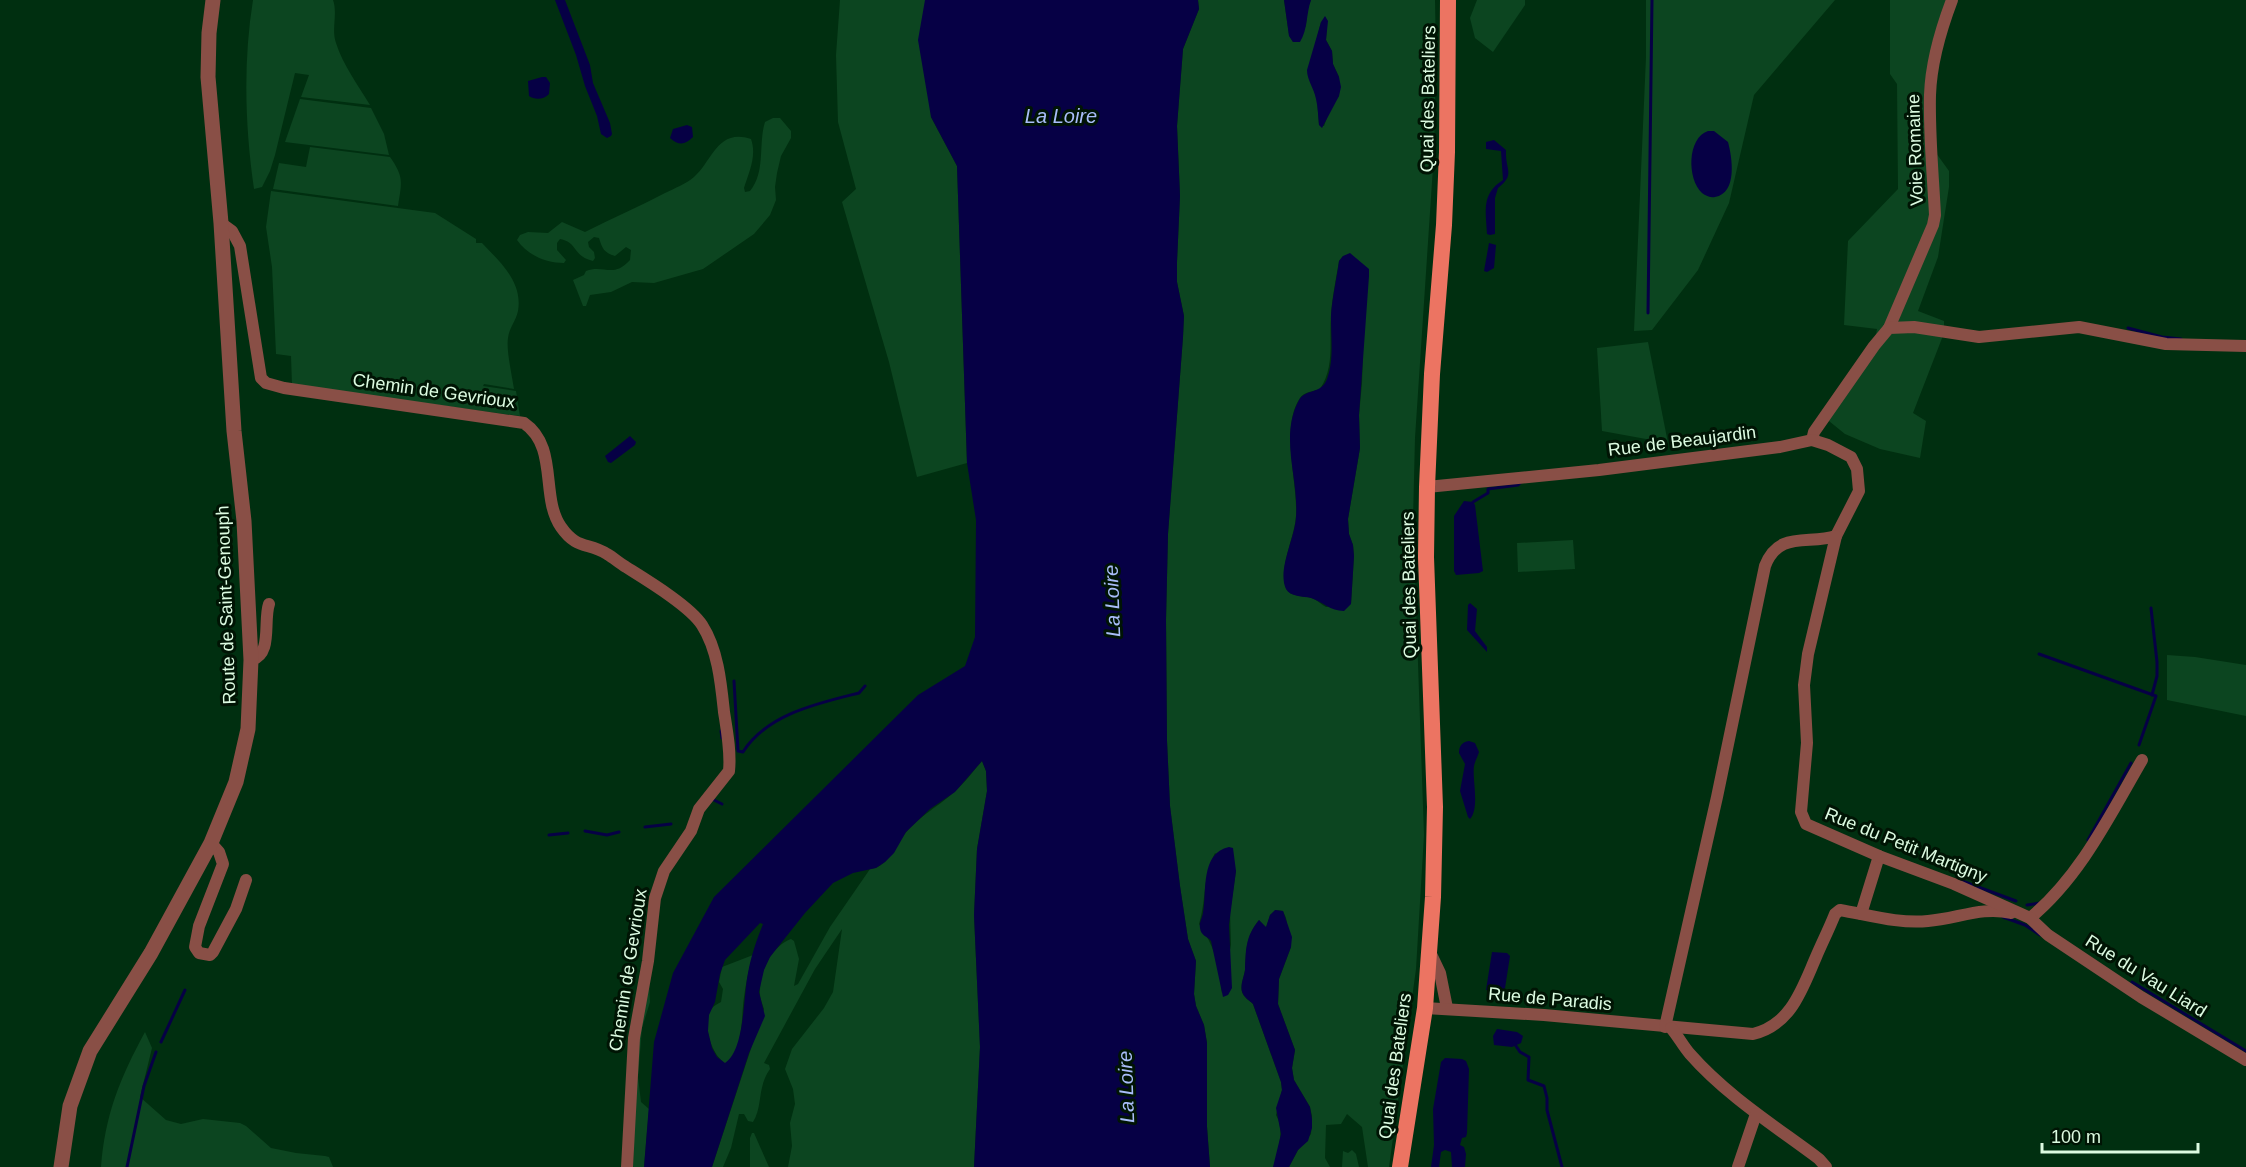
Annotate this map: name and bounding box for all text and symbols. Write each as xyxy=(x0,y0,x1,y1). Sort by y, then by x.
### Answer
street label: Quai des Bateliers xyxy=(1417,25,1439,173)
street label: Voie Romaine xyxy=(1903,94,1927,206)
water label: La Loire xyxy=(1025,105,1097,127)
street label: Chemin de Gevrioux xyxy=(351,370,517,412)
street label: Rue de Beaujardin xyxy=(1607,422,1757,460)
street label: Route de Saint-Genouph xyxy=(213,505,239,705)
street label: Quai des Bateliers xyxy=(1398,511,1420,659)
water label: La Loire xyxy=(1100,564,1124,638)
street label: Rue du Petit Martigny xyxy=(1822,803,1990,887)
street label: Chemin de Gevrioux xyxy=(605,887,651,1053)
street label: Rue du Vau Liard xyxy=(2082,931,2210,1021)
street label: Rue de Paradis xyxy=(1487,984,1613,1014)
street label: Quai des Bateliers xyxy=(1375,992,1415,1140)
water label: La Loire xyxy=(1114,1050,1138,1124)
scale bar xyxy=(2042,1116,2198,1154)
text: 100 m xyxy=(2051,1127,2101,1147)

